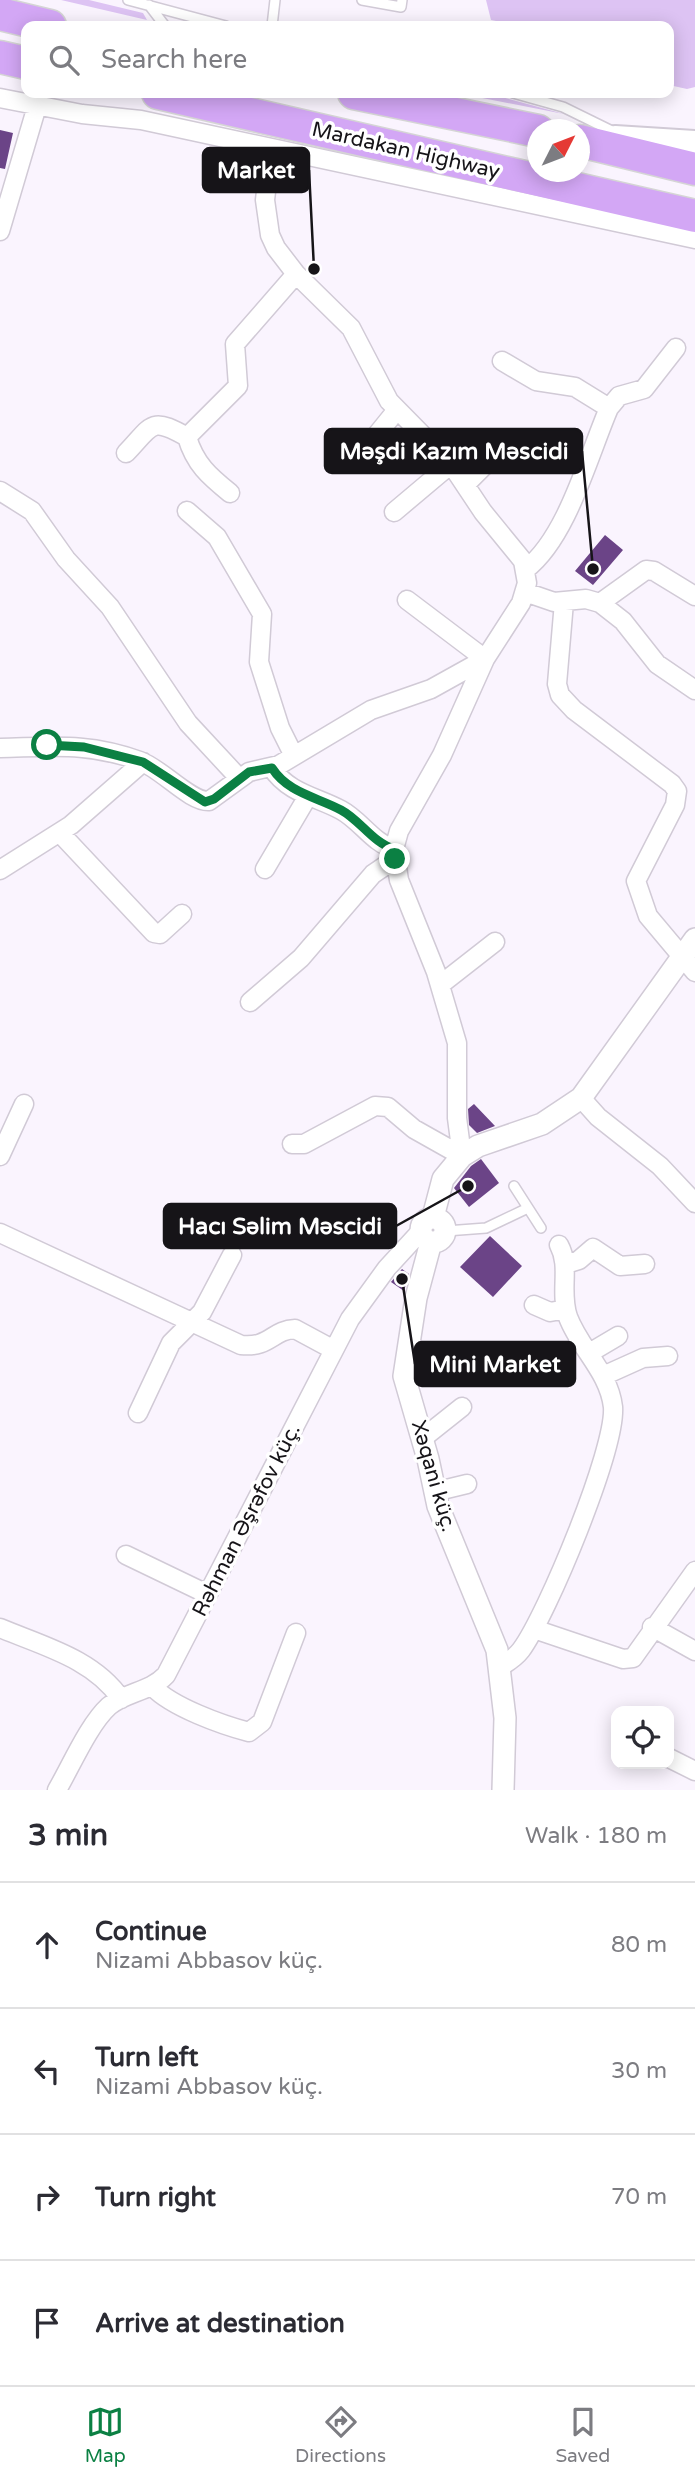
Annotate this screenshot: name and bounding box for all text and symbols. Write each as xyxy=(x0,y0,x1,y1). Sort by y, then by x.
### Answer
search box xyxy=(21,21,674,98)
icon: search xyxy=(45,41,83,79)
text: Search here xyxy=(101,44,247,75)
street label: Mardakan Highway xyxy=(309,117,502,184)
north arrow xyxy=(527,119,590,182)
callout: Market xyxy=(203,148,309,192)
text: Market xyxy=(217,157,295,185)
callout: Məşdi Kazım Məscidi xyxy=(325,429,582,473)
text: Məşdi Kazım Məscidi xyxy=(340,438,568,466)
route start xyxy=(31,729,62,760)
route end xyxy=(379,843,410,874)
callout: Hacı Səlim Məscidi xyxy=(164,1204,396,1248)
text: Hacı Səlim Məscidi xyxy=(178,1213,382,1241)
callout: Mini Market xyxy=(415,1342,575,1386)
text: Mini Market xyxy=(429,1351,561,1379)
street label: Xəqani küç. xyxy=(406,1418,461,1535)
street label: Rəhman Əşrəfov küç. xyxy=(187,1420,306,1621)
map controls xyxy=(611,1706,674,1769)
button: locate xyxy=(611,1706,674,1769)
text: 3 min xyxy=(28,1817,108,1854)
text: Walk · 180 m xyxy=(525,1822,667,1850)
text: Continue xyxy=(95,1916,207,1947)
icon: ahead xyxy=(28,1926,66,1964)
text: 80 m xyxy=(611,1931,667,1959)
text: Nizami Abbasov küç. xyxy=(95,1947,323,1975)
text: Turn left xyxy=(95,2042,198,2073)
icon: left xyxy=(28,2052,66,2090)
text: 30 m xyxy=(611,2057,667,2085)
text: Nizami Abbasov küç. xyxy=(95,2073,323,2101)
icon: right xyxy=(28,2178,66,2216)
text: Turn right xyxy=(95,2182,216,2213)
text: 70 m xyxy=(611,2183,667,2211)
icon: arrive xyxy=(28,2304,66,2342)
text: Arrive at destination xyxy=(95,2308,345,2339)
tab: Map xyxy=(85,2403,126,2467)
tab: Directions xyxy=(295,2403,386,2467)
tab: Saved xyxy=(555,2403,610,2467)

